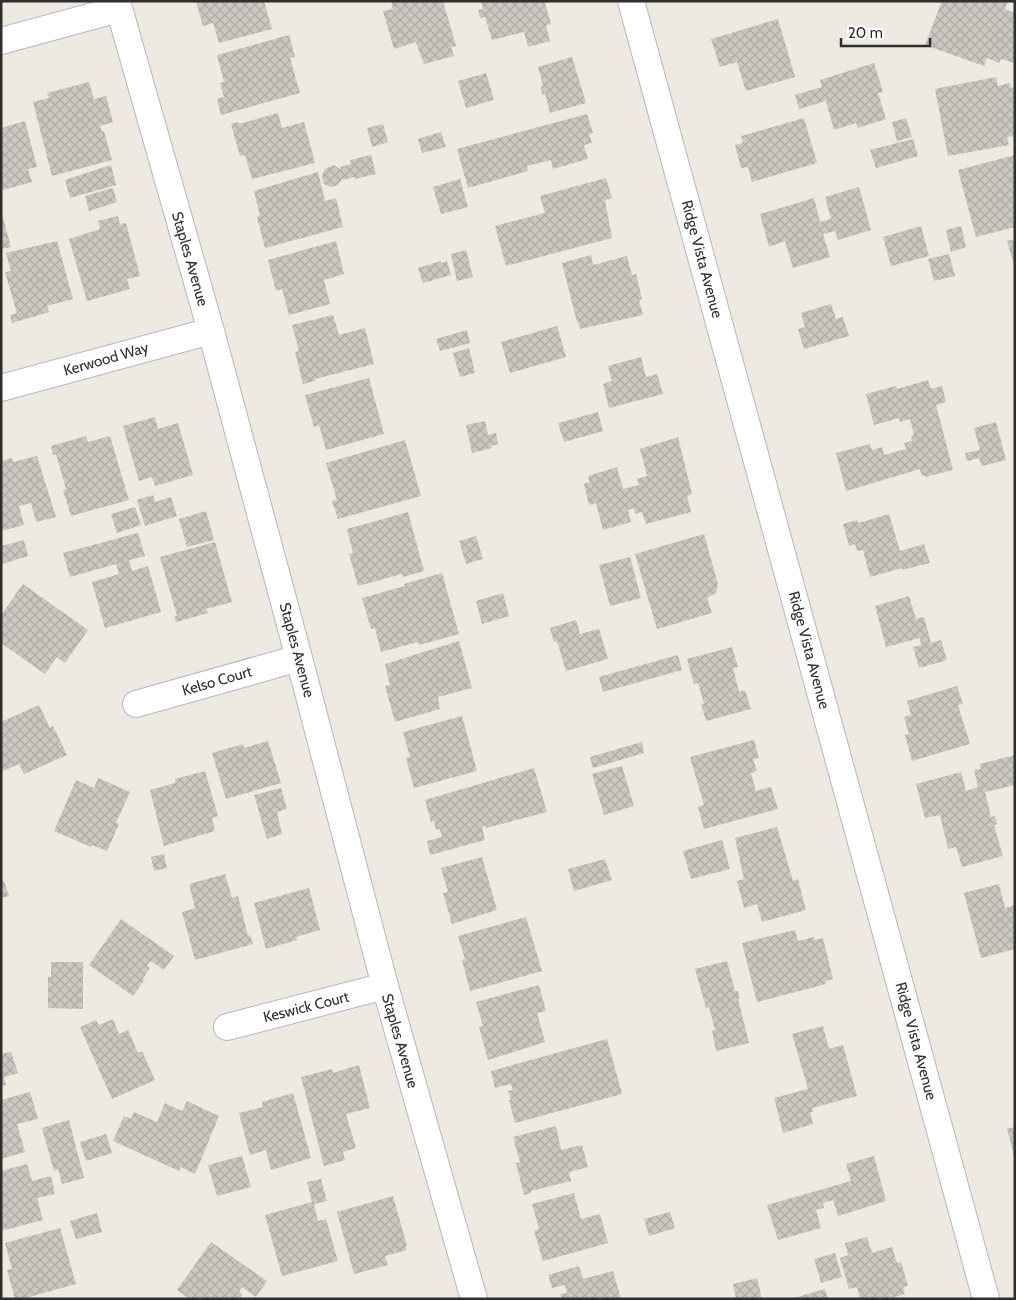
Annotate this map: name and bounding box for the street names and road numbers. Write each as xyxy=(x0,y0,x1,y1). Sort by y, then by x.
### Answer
street label: Ridge Vista Avenue xyxy=(678,198,726,320)
street label: Staples Avenue xyxy=(168,210,212,309)
street label: Kerwood Way xyxy=(61,338,151,380)
street label: Ridge Vista Avenue xyxy=(785,589,833,711)
street label: Staples Avenue xyxy=(276,601,318,700)
street label: Kelso Court xyxy=(180,662,254,700)
street label: Ridge Vista Avenue xyxy=(892,980,940,1102)
street label: Keswick Court xyxy=(261,988,351,1026)
street label: Staples Avenue xyxy=(378,992,422,1091)

